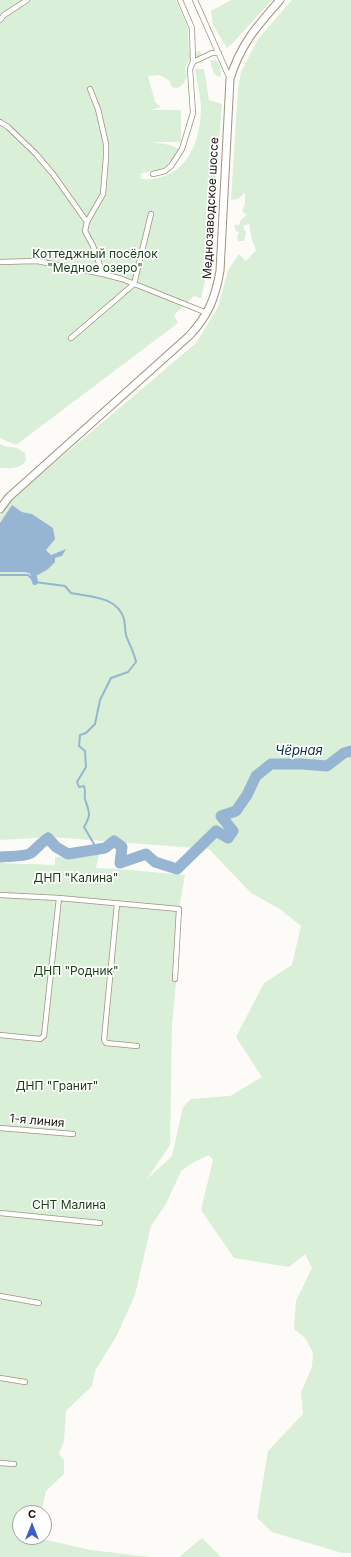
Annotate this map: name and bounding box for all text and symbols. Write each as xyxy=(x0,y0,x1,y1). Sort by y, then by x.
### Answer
street label: Меднозаводское шоссе xyxy=(200,137,222,279)
park label: Коттеджный посёлок "Медное озеро" xyxy=(32,247,158,275)
water label: Чёрная xyxy=(275,743,323,759)
park label: ДНП "Калина" xyxy=(34,871,118,885)
park label: ДНП "Родник" xyxy=(33,964,119,978)
park label: ДНП "Гранит" xyxy=(16,1079,98,1093)
street label: 1-я линия xyxy=(9,1111,65,1131)
park label: СНТ Малина xyxy=(32,1198,106,1212)
north arrow xyxy=(12,1505,52,1545)
text: С xyxy=(28,1507,36,1521)

